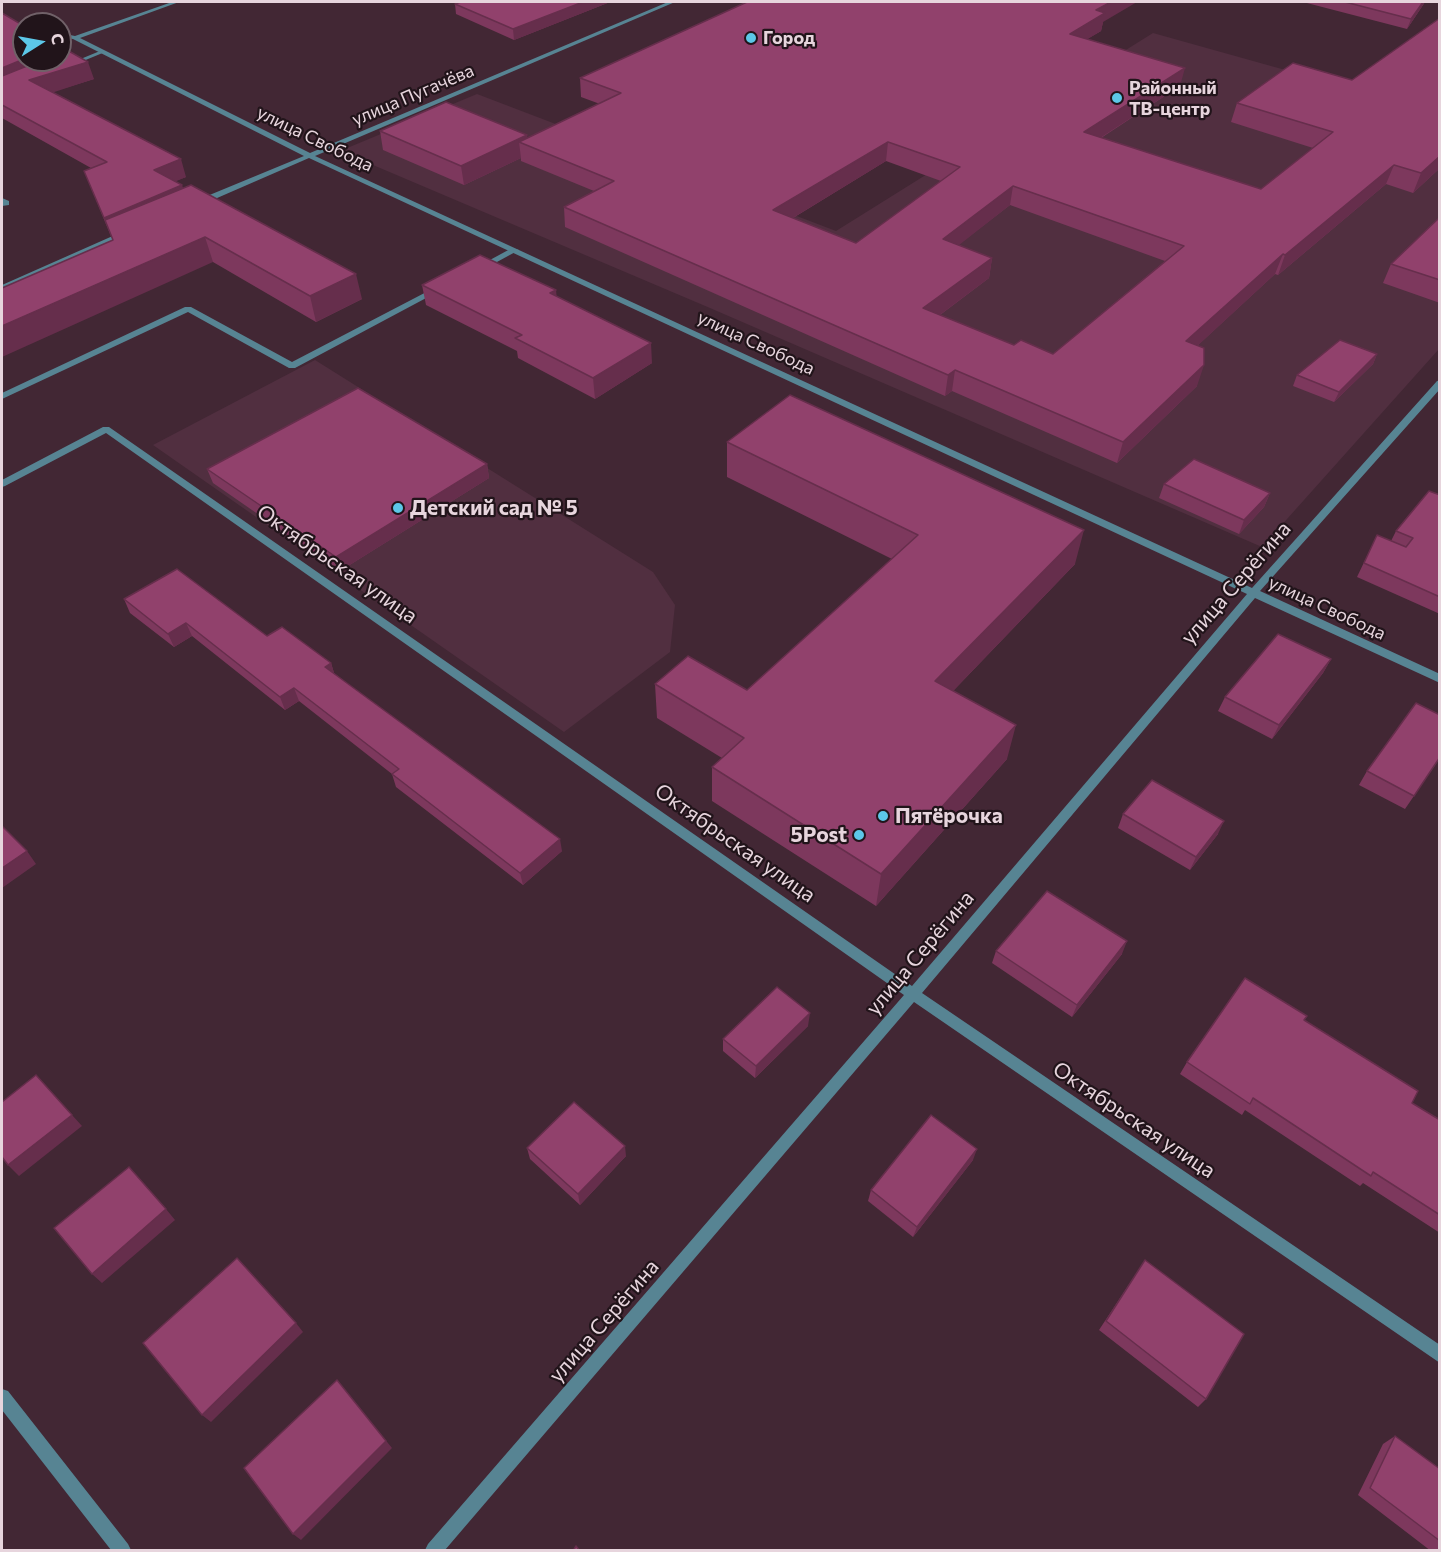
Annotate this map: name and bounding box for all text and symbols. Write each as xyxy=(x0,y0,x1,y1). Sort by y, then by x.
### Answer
north arrow xyxy=(12,12,72,72)
place label: Город xyxy=(763,27,815,49)
marker: Город xyxy=(744,31,758,45)
text: С xyxy=(48,32,69,46)
street label: улица Пугачёва xyxy=(349,60,477,130)
place label: Районный ТВ-центр xyxy=(1129,77,1217,119)
marker: Районный ТВ-центр xyxy=(1110,91,1124,105)
street label: улица Свобода xyxy=(253,102,377,176)
street label: улица Свобода xyxy=(694,306,818,380)
place label: Детский сад № 5 xyxy=(410,495,578,521)
street label: Октябрьская улица xyxy=(252,499,422,629)
marker: Детский сад № 5 xyxy=(391,501,405,515)
street label: улица Серёгина xyxy=(1176,516,1296,650)
street label: улица Свобода xyxy=(1265,571,1389,645)
street label: Октябрьская улица xyxy=(650,778,820,908)
place label: Пятёрочка xyxy=(895,803,1003,829)
marker: Пятёрочка xyxy=(876,809,890,823)
place label: 5Post xyxy=(791,822,847,848)
marker: 5Post xyxy=(852,828,866,842)
street label: улица Серёгина xyxy=(861,886,979,1020)
street label: Октябрьская улица xyxy=(1048,1056,1220,1184)
street label: улица Серёгина xyxy=(544,1254,664,1388)

